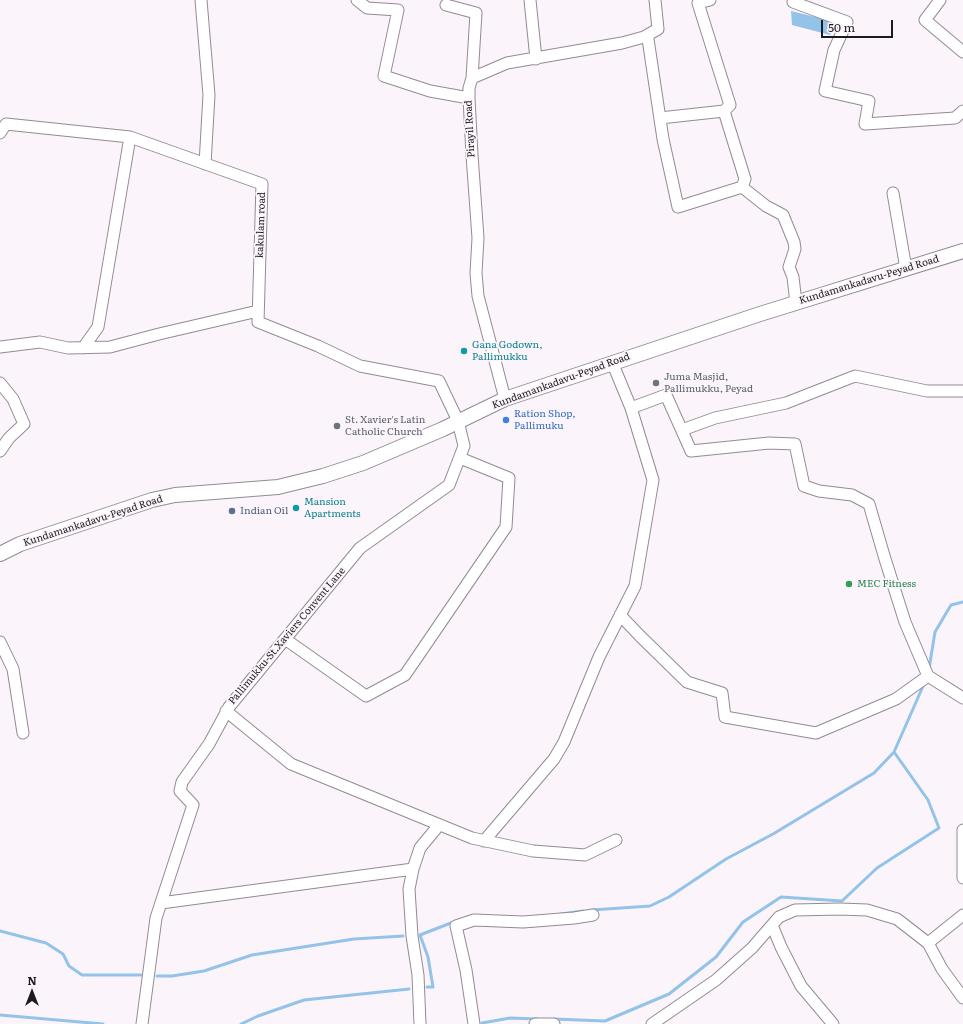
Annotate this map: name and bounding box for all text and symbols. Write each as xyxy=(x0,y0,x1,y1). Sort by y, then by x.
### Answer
scale bar xyxy=(823,12,895,38)
text: 50 m xyxy=(828,18,855,36)
street label: Pirayil Road xyxy=(463,100,477,158)
street label: kakulam road xyxy=(254,192,268,258)
street label: Kundamankadavu-Peyad Road xyxy=(798,253,940,307)
place label: Gana Godown, Pallimukku xyxy=(472,339,542,362)
marker: Gana Godown, Pallimukku xyxy=(459,346,469,356)
street label: Kundamankadavu-Peyad Road xyxy=(490,350,632,412)
place label: Juma Masjid, Pallimukku, Peyad xyxy=(664,371,753,394)
marker: Juma Masjid, Pallimukku, Peyad xyxy=(651,378,661,388)
place label: Ration Shop, Pallimuku xyxy=(514,408,576,432)
place label: St. Xavier's Latin Catholic Church xyxy=(345,414,425,438)
marker: Ration Shop, Pallimuku xyxy=(501,415,511,425)
marker: St. Xavier's Latin Catholic Church xyxy=(332,421,342,431)
street label: Kundamankadavu-Peyad Road xyxy=(22,493,164,549)
place label: Mansion Apartments xyxy=(304,496,361,520)
marker: Mansion Apartments xyxy=(291,503,301,513)
place label: Indian Oil xyxy=(240,505,288,517)
marker: Indian Oil xyxy=(227,506,237,516)
street label: Pallimukku-St.Xaviers Convent Lane xyxy=(226,565,348,707)
place label: MEC Fitness xyxy=(857,578,916,590)
marker: MEC Fitness xyxy=(844,579,854,589)
north arrow xyxy=(12,972,52,1012)
text: N xyxy=(27,972,37,988)

